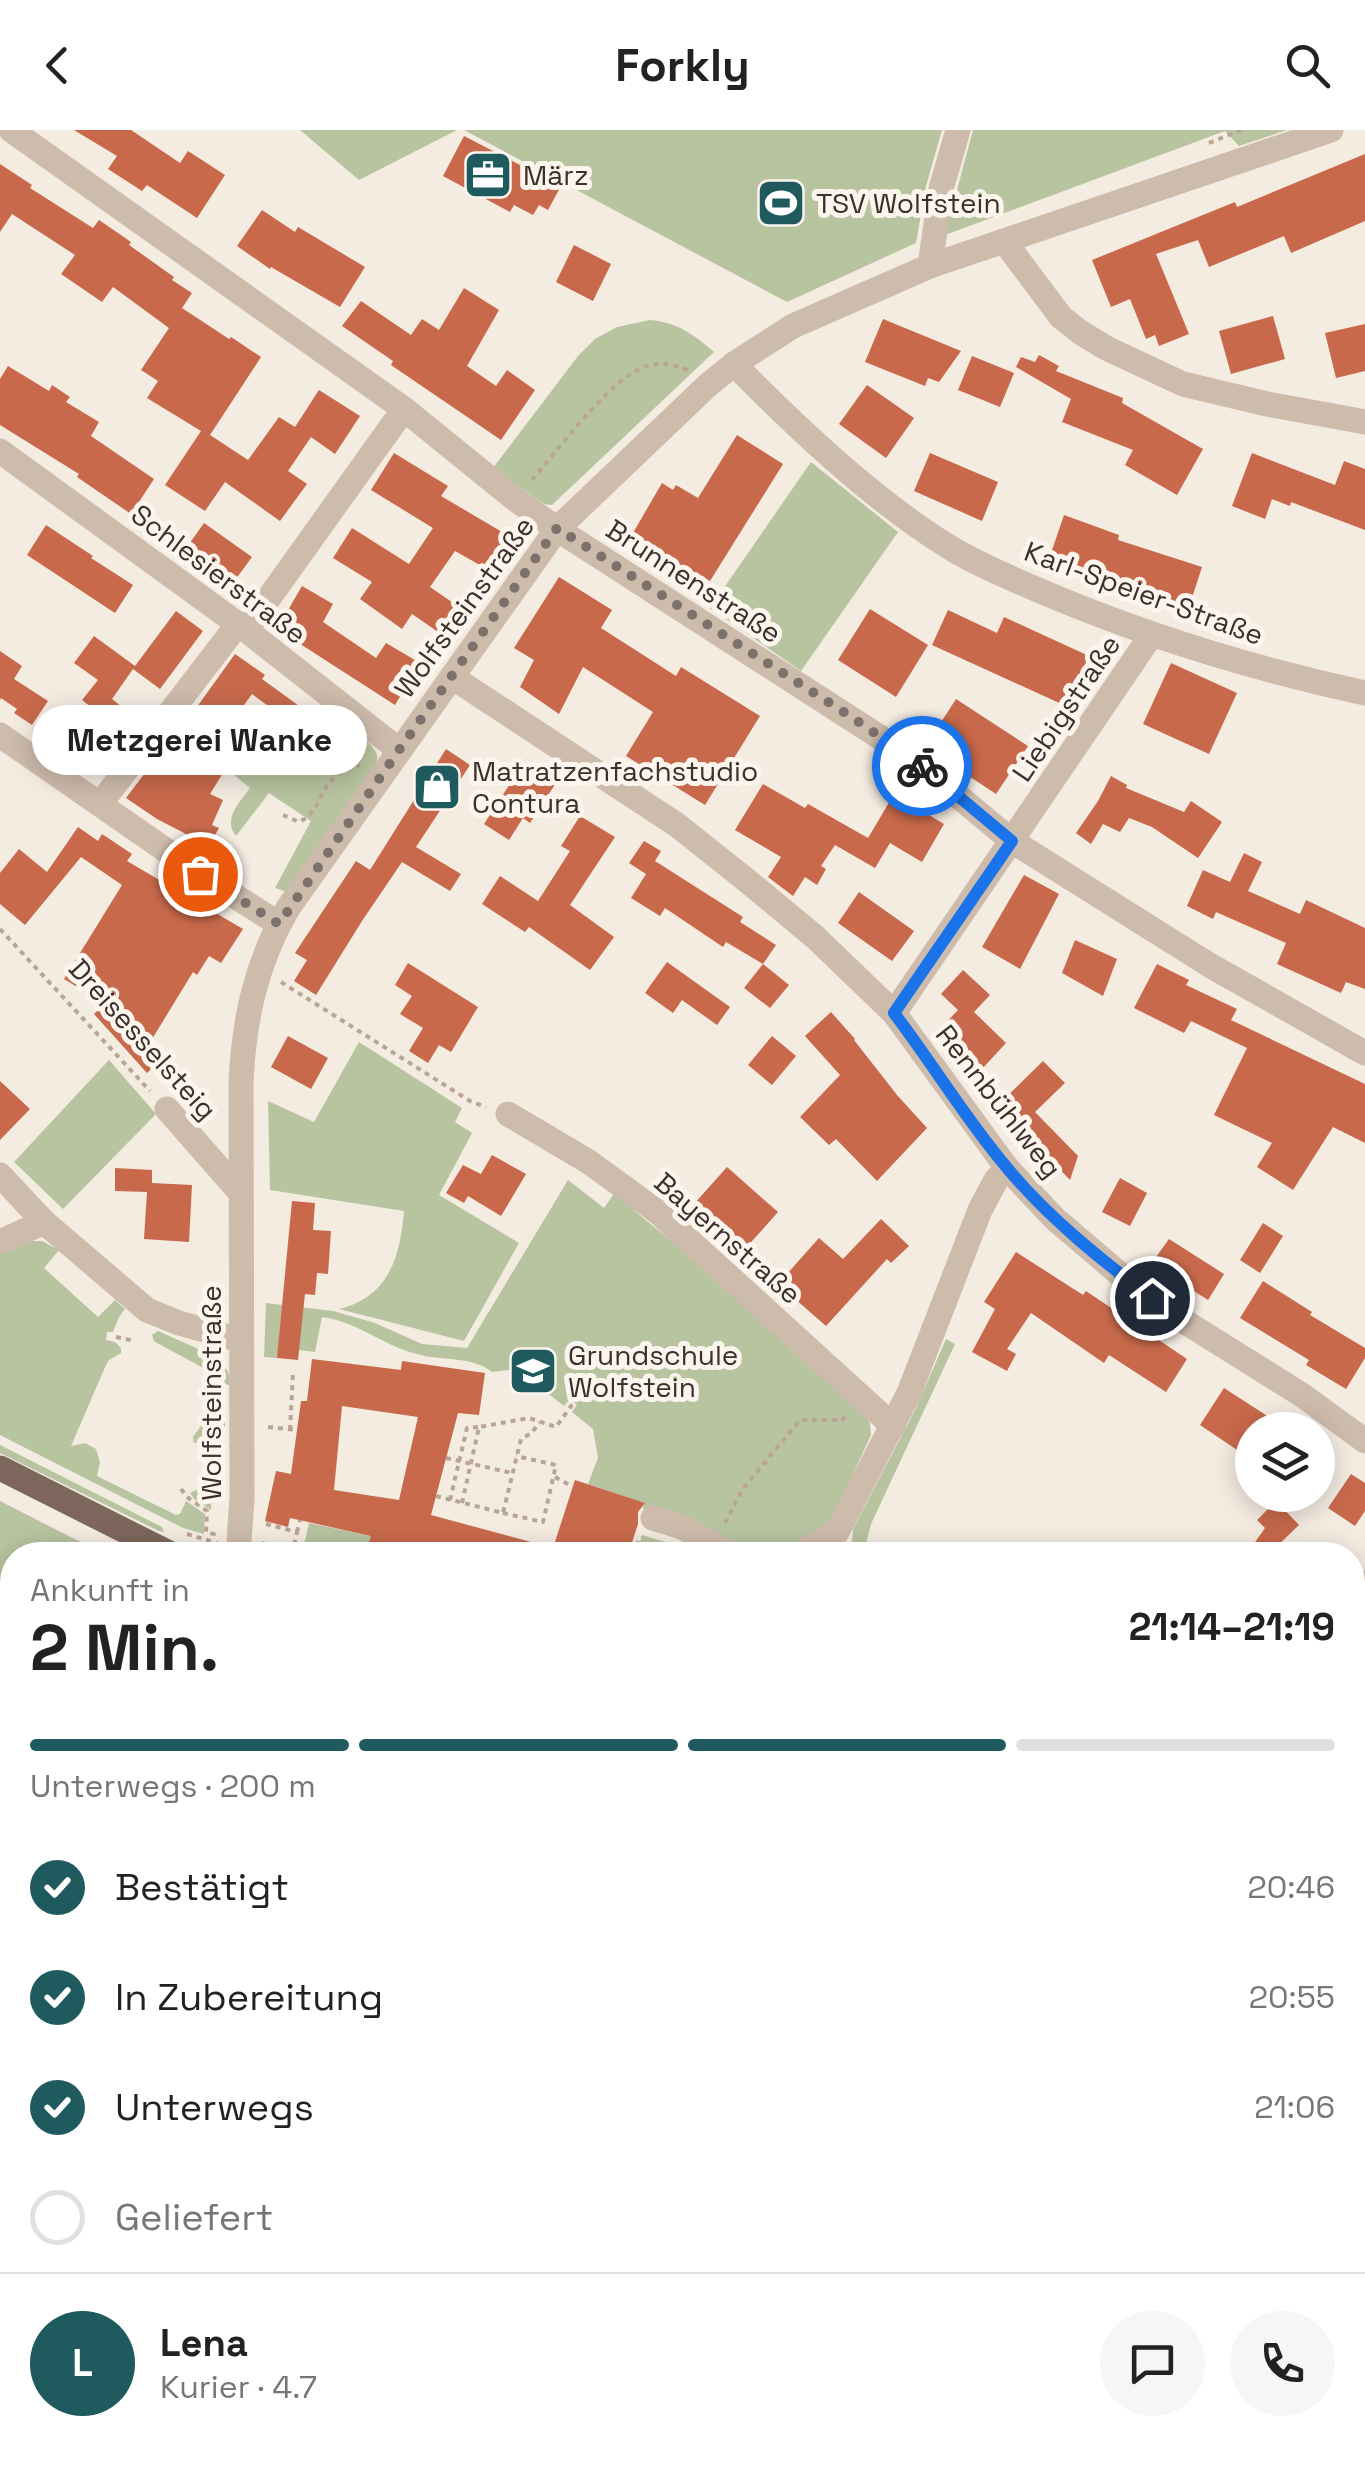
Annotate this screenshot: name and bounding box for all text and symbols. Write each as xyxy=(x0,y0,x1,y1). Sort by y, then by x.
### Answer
text: Forkly xyxy=(615,37,750,94)
icon: back xyxy=(30,38,85,93)
icon: search xyxy=(1280,38,1335,93)
office icon: März xyxy=(462,149,514,201)
place label: März xyxy=(523,157,588,193)
sports icon: TSV Wolfstein xyxy=(755,177,807,229)
place label: TSV Wolfstein xyxy=(816,185,1001,221)
street label: Schlesierstraße xyxy=(124,496,314,652)
street label: Wolfsteinstraße xyxy=(386,509,542,705)
street label: Brunnenstraße xyxy=(600,511,788,651)
street label: Karl-Speier-Straße xyxy=(1020,533,1268,653)
street label: Liebigstraße xyxy=(1004,628,1128,788)
callout: Metzgerei Wanke xyxy=(32,704,368,774)
courier xyxy=(872,716,972,816)
text: Metzgerei Wanke xyxy=(67,720,332,760)
icon: bike xyxy=(895,739,950,794)
place label: Matratzenfachstudio Contura xyxy=(472,753,758,821)
shop icon: Matratzenfachstudio Contura xyxy=(411,761,463,813)
pin xyxy=(158,832,243,917)
icon: bag xyxy=(173,847,228,902)
street label: Dreisesselsteig xyxy=(61,951,225,1127)
street label: Rennbühlweg xyxy=(928,1017,1070,1185)
street label: Bayernstraße xyxy=(647,1164,809,1312)
pin xyxy=(1110,1256,1195,1341)
icon: home xyxy=(1125,1271,1180,1326)
street label: Wolfsteinstraße xyxy=(193,1285,229,1501)
place label: Grundschule Wolfstein xyxy=(568,1337,738,1405)
school or university icon: Grundschule Wolfstein xyxy=(507,1345,559,1397)
map controls xyxy=(1235,1412,1335,1512)
button: layers xyxy=(1235,1412,1335,1512)
text: Ankunft in xyxy=(30,1570,190,1610)
text: 21:14–21:19 xyxy=(1129,1603,1335,1651)
text: 2 Min. xyxy=(30,1606,219,1689)
text: Unterwegs · 200 m xyxy=(30,1766,316,1806)
icon: check xyxy=(30,1860,85,1915)
text: Bestätigt xyxy=(115,1863,289,1911)
text: 20:46 xyxy=(1248,1867,1335,1907)
icon: check xyxy=(30,1970,85,2025)
text: In Zubereitung xyxy=(115,1973,383,2021)
text: 20:55 xyxy=(1249,1977,1335,2017)
icon: check xyxy=(30,2080,85,2135)
text: Unterwegs xyxy=(115,2083,314,2131)
text: 21:06 xyxy=(1254,2087,1335,2127)
text: Geliefert xyxy=(115,2193,273,2241)
button: chat xyxy=(1100,2311,1205,2416)
button: phone xyxy=(1230,2311,1335,2416)
text: Lena xyxy=(160,2319,248,2367)
text: L xyxy=(72,2339,93,2387)
text: Kurier · 4.7 xyxy=(160,2367,317,2407)

